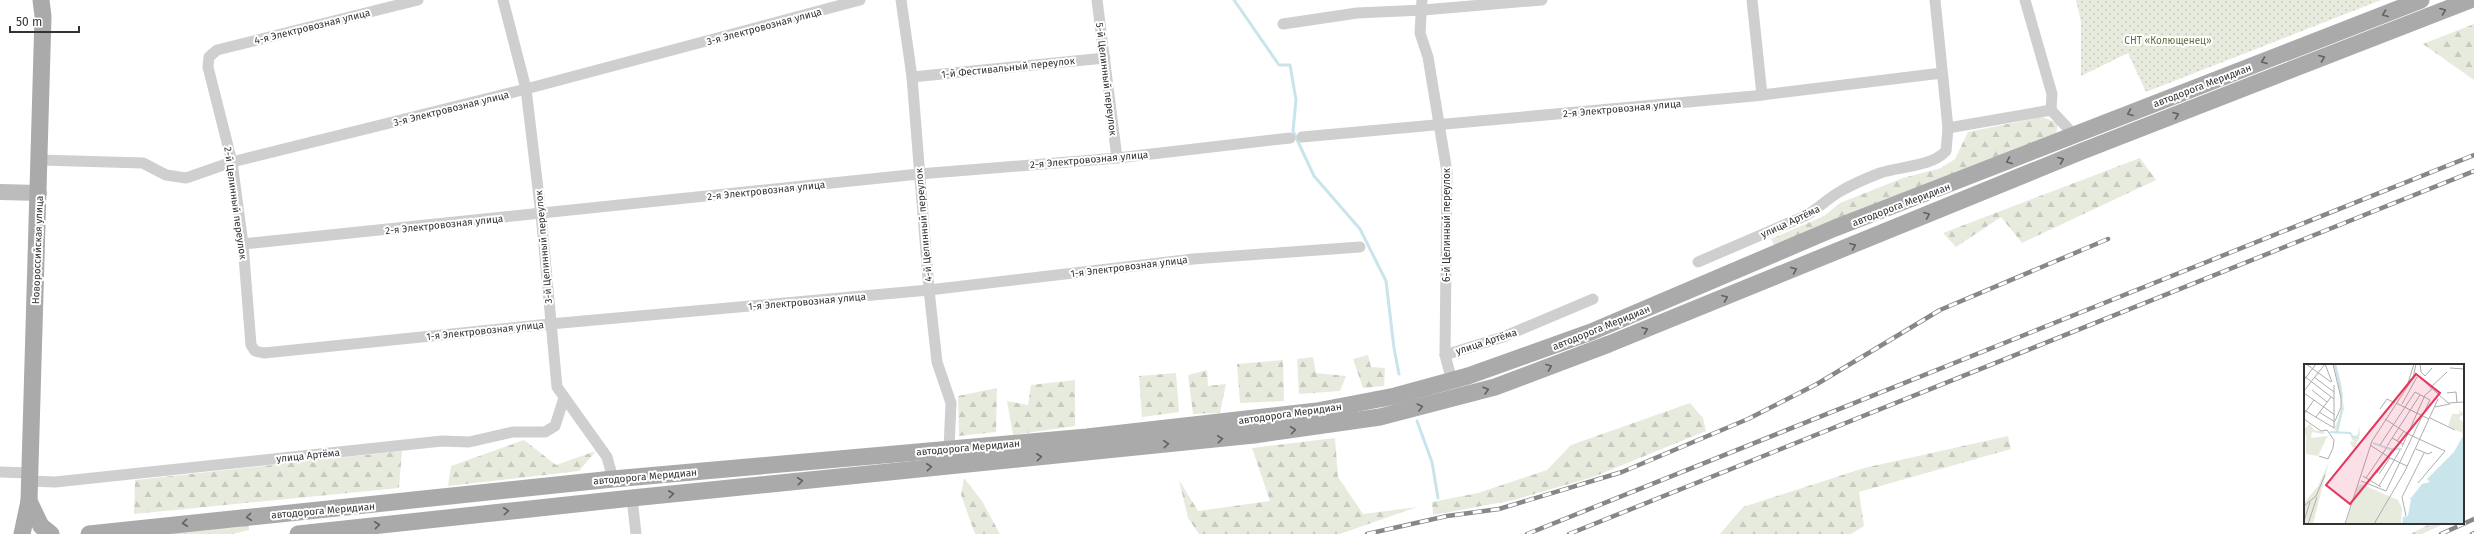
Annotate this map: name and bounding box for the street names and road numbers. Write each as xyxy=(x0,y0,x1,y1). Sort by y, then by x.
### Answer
street label: 3-я Электровозная улица xyxy=(705,6,823,48)
street label: 4-я Электровозная улица xyxy=(253,7,371,47)
street label: 5-й Целинный переулок xyxy=(1093,22,1119,137)
street label: 1-й Фестивальный переулок xyxy=(941,55,1076,81)
street label: автодорога Меридиан xyxy=(2152,62,2253,110)
street label: 3-я Электровозная улица xyxy=(392,89,510,129)
street label: 2-я Электровозная улица xyxy=(1563,98,1682,120)
street label: 2-й Целинный переулок xyxy=(221,146,249,261)
street label: 2-я Электровозная улица xyxy=(1030,149,1149,171)
street label: 4-й Целинный переулок xyxy=(913,167,935,282)
street label: 6-й Целинный переулок xyxy=(1441,167,1453,282)
street label: 2-я Электровозная улица xyxy=(707,179,826,203)
street label: автодорога Меридиан xyxy=(1851,181,1952,229)
street label: 3-й Целинный переулок xyxy=(533,189,555,304)
street label: Новороссийская улица xyxy=(30,196,46,304)
street label: улица Артёма xyxy=(1759,202,1822,241)
street label: 2-я Электровозная улица xyxy=(385,213,504,237)
street label: 1-я Электровозная улица xyxy=(1070,254,1188,280)
street label: 1-я Электровозная улица xyxy=(748,291,866,313)
street label: автодорога Меридиан xyxy=(1551,303,1652,353)
street label: 1-я Электровозная улица xyxy=(426,319,544,343)
street label: улица Артёма xyxy=(1454,325,1519,358)
street label: автодорога Меридиан xyxy=(1238,401,1343,427)
street label: автодорога Меридиан xyxy=(916,437,1020,459)
street label: улица Артёма xyxy=(276,446,340,465)
street label: автодорога Меридиан xyxy=(593,466,697,488)
street label: автодорога Меридиан xyxy=(271,500,375,522)

